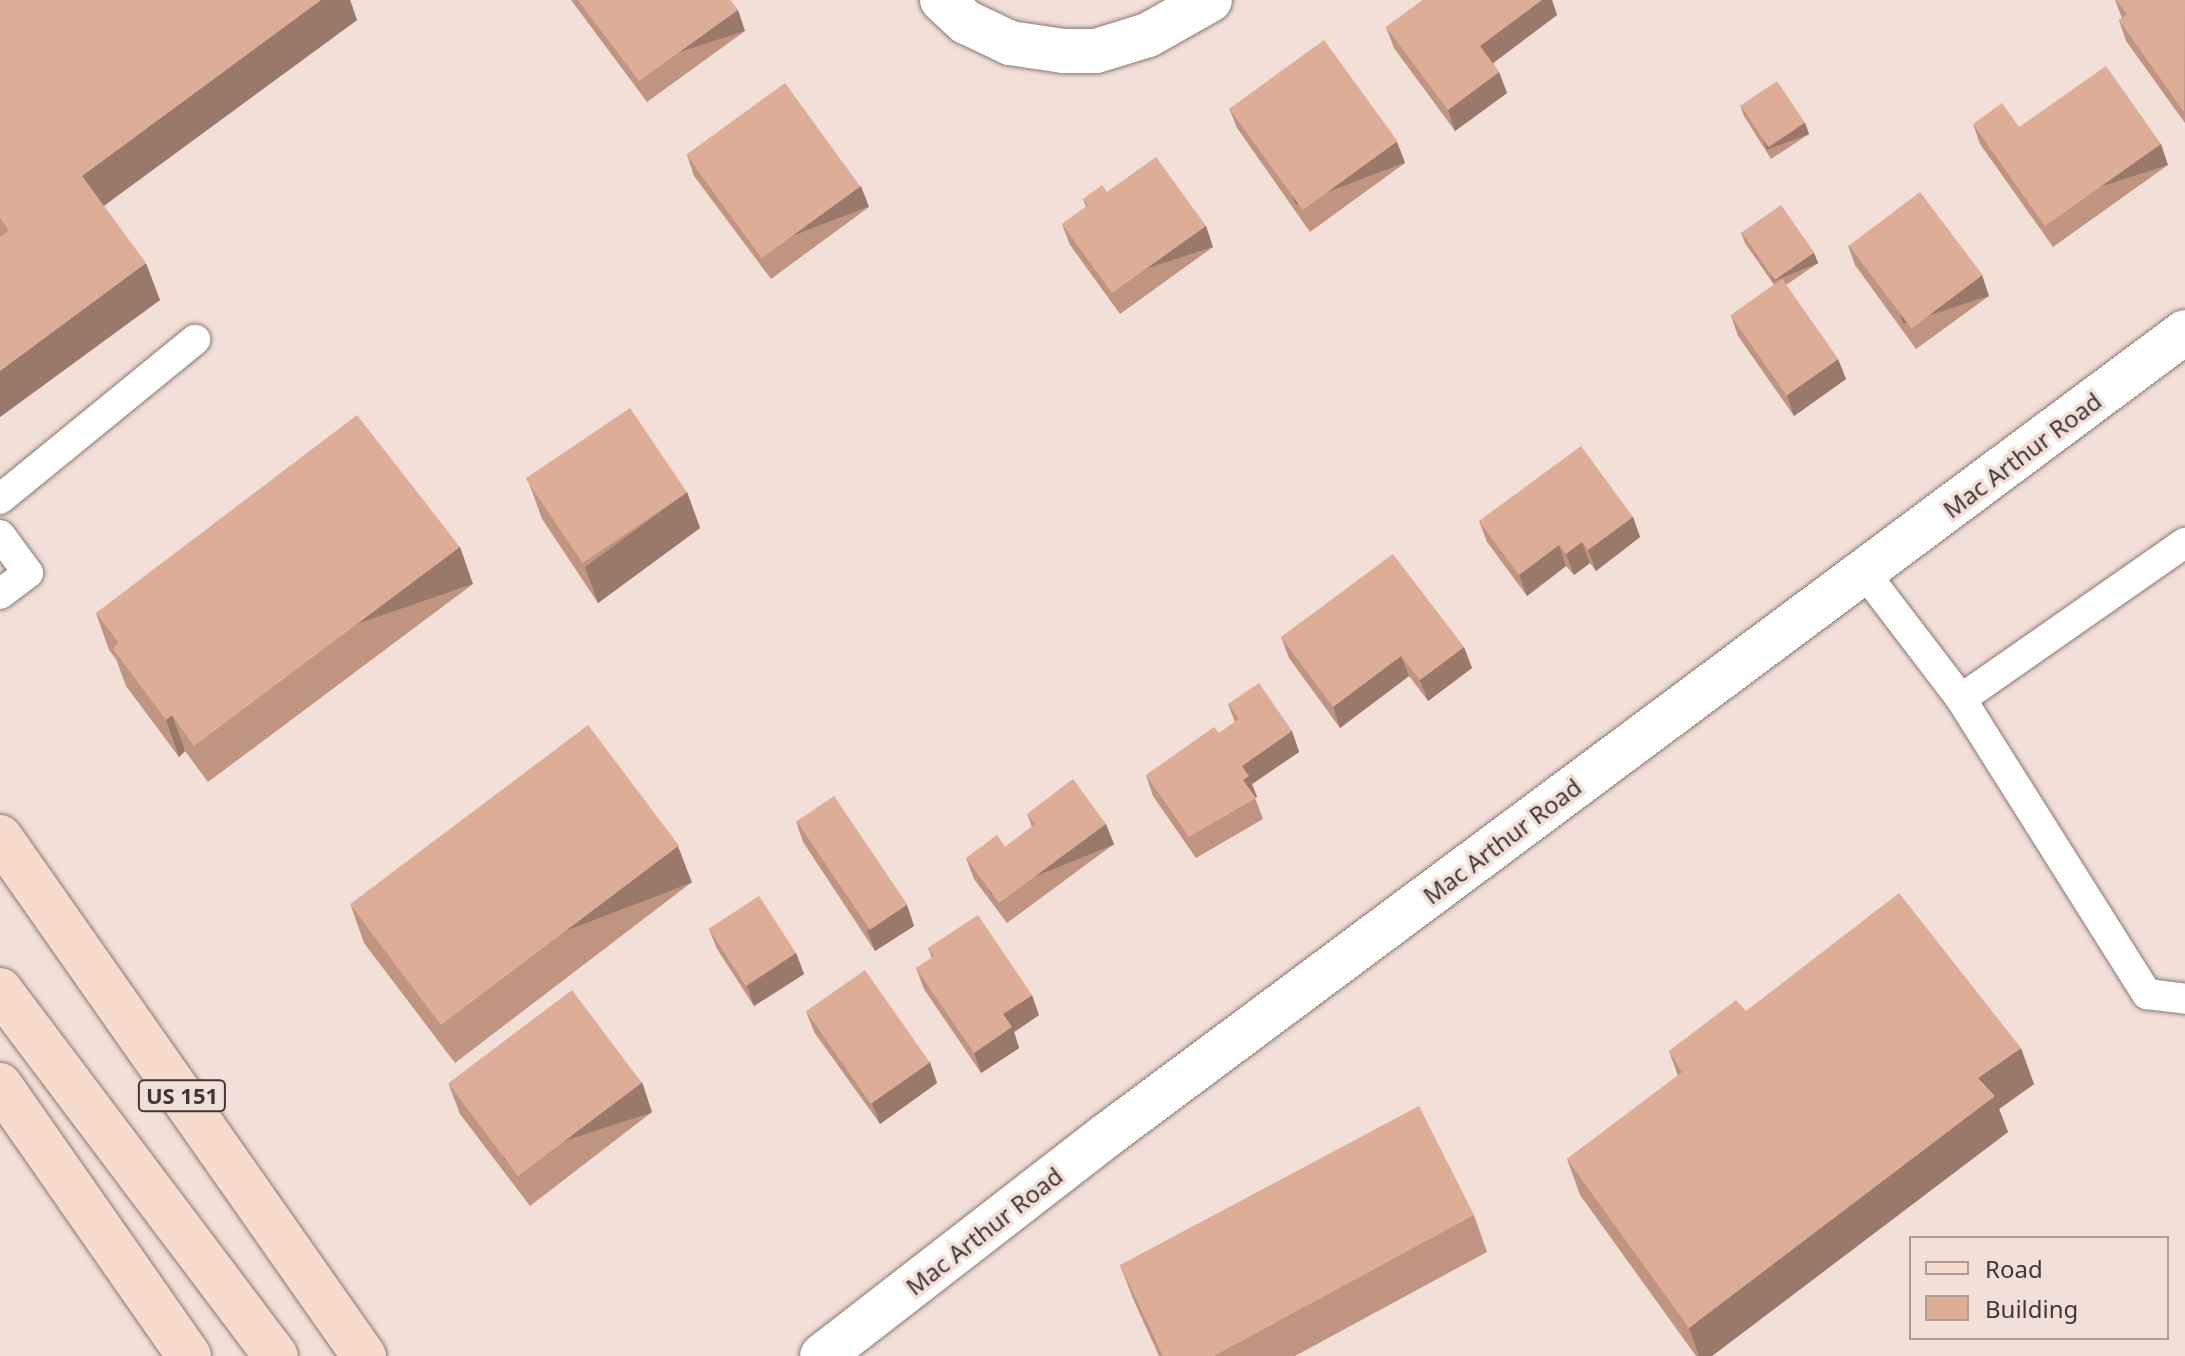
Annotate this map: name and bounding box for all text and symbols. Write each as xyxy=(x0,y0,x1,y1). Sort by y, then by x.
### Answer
street label: Mac Arthur Road xyxy=(1937,386,2107,524)
street label: Mac Arthur Road xyxy=(1417,772,1587,910)
road number: US 151 xyxy=(136,1078,228,1114)
street label: Mac Arthur Road xyxy=(900,1161,1068,1301)
legend xyxy=(1909,1236,2169,1340)
text: Road xyxy=(1985,1252,2043,1285)
text: Building xyxy=(1985,1292,2078,1325)

